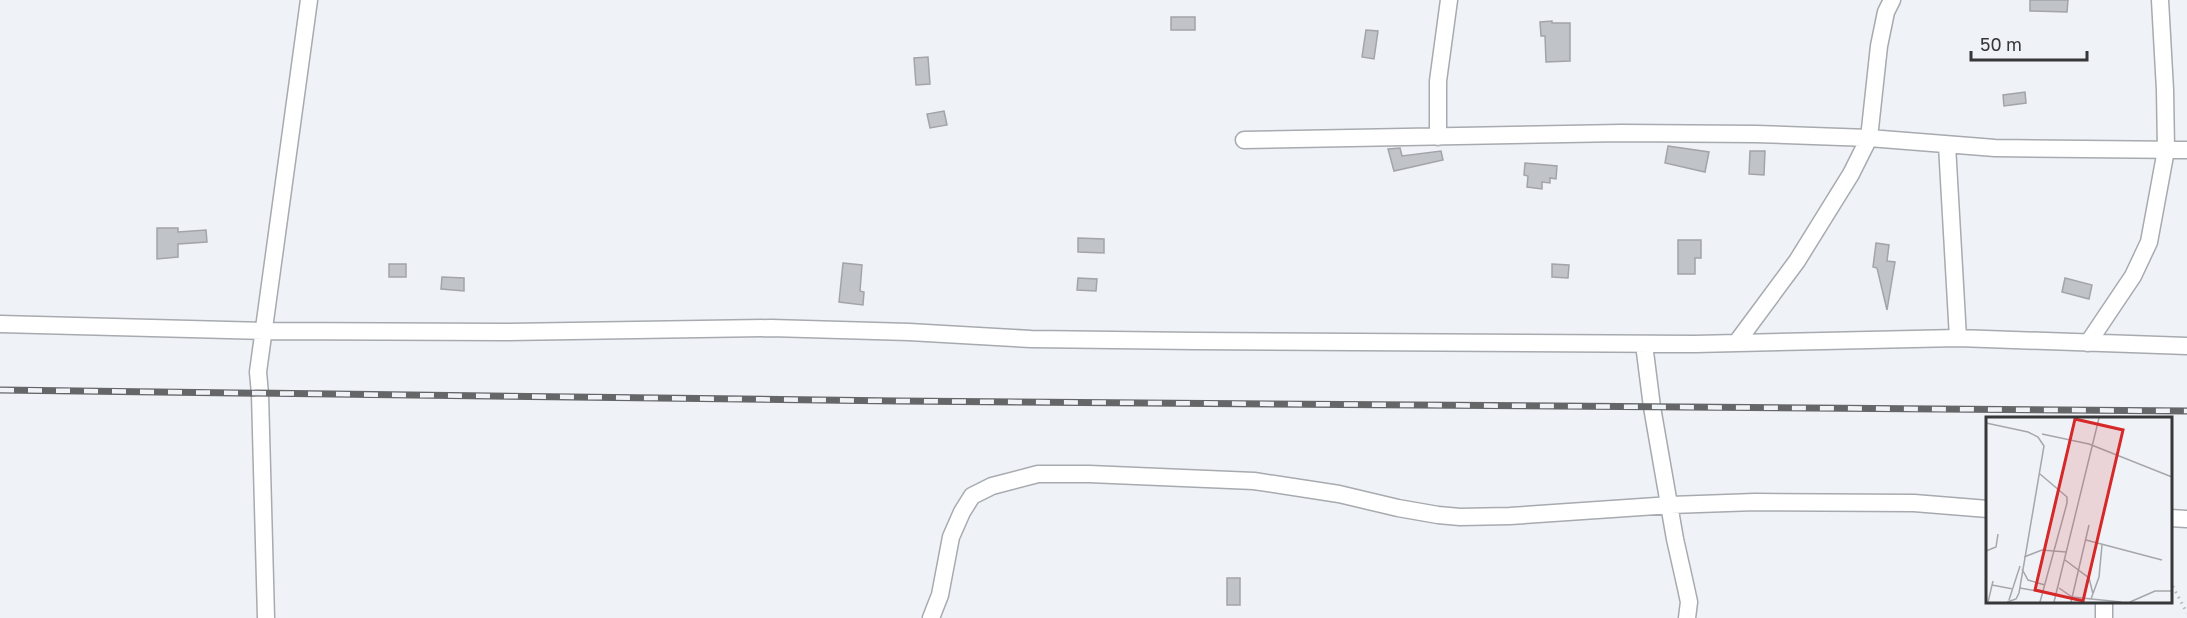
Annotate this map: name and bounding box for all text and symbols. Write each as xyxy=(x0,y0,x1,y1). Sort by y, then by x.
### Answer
scale bar xyxy=(1971,24,2086,62)
text: 50 m xyxy=(1980,33,2022,55)
inset map xyxy=(1986,417,2172,603)

